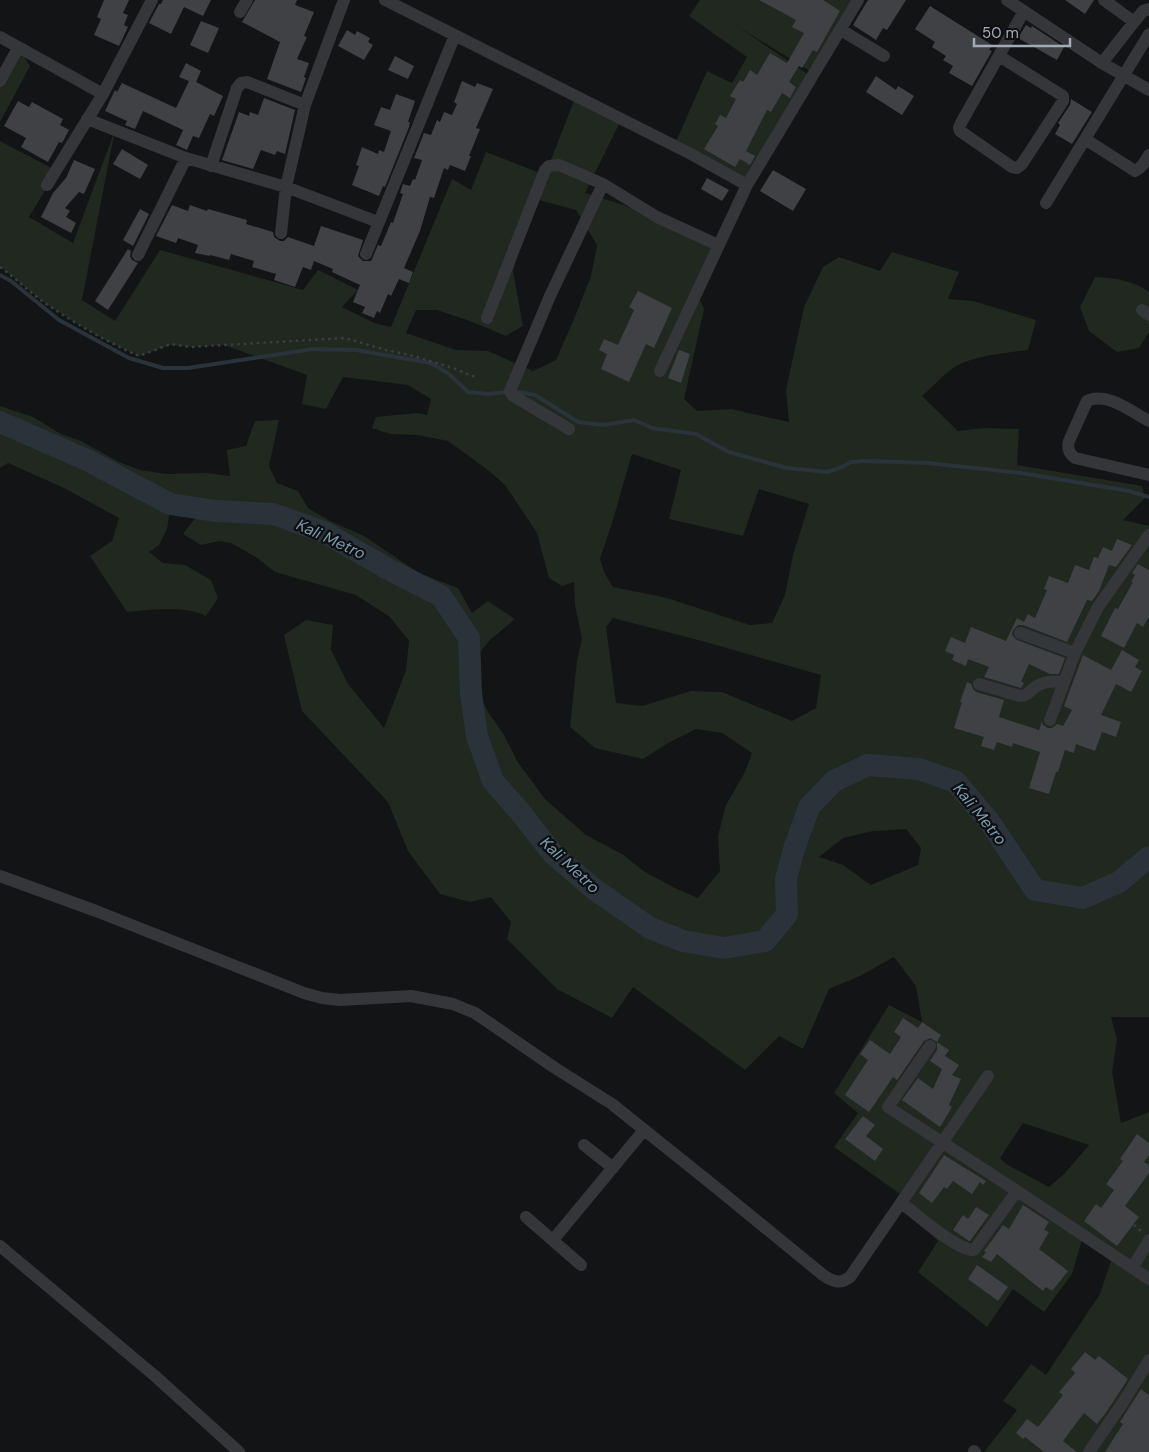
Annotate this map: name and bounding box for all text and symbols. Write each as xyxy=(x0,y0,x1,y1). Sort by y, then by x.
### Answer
scale bar xyxy=(974,15,1070,47)
text: 50 m xyxy=(982,23,1019,43)
water label: Kali Metro xyxy=(293,514,369,564)
water label: Kali Metro xyxy=(949,779,1011,849)
water label: Kali Metro xyxy=(536,832,604,898)

